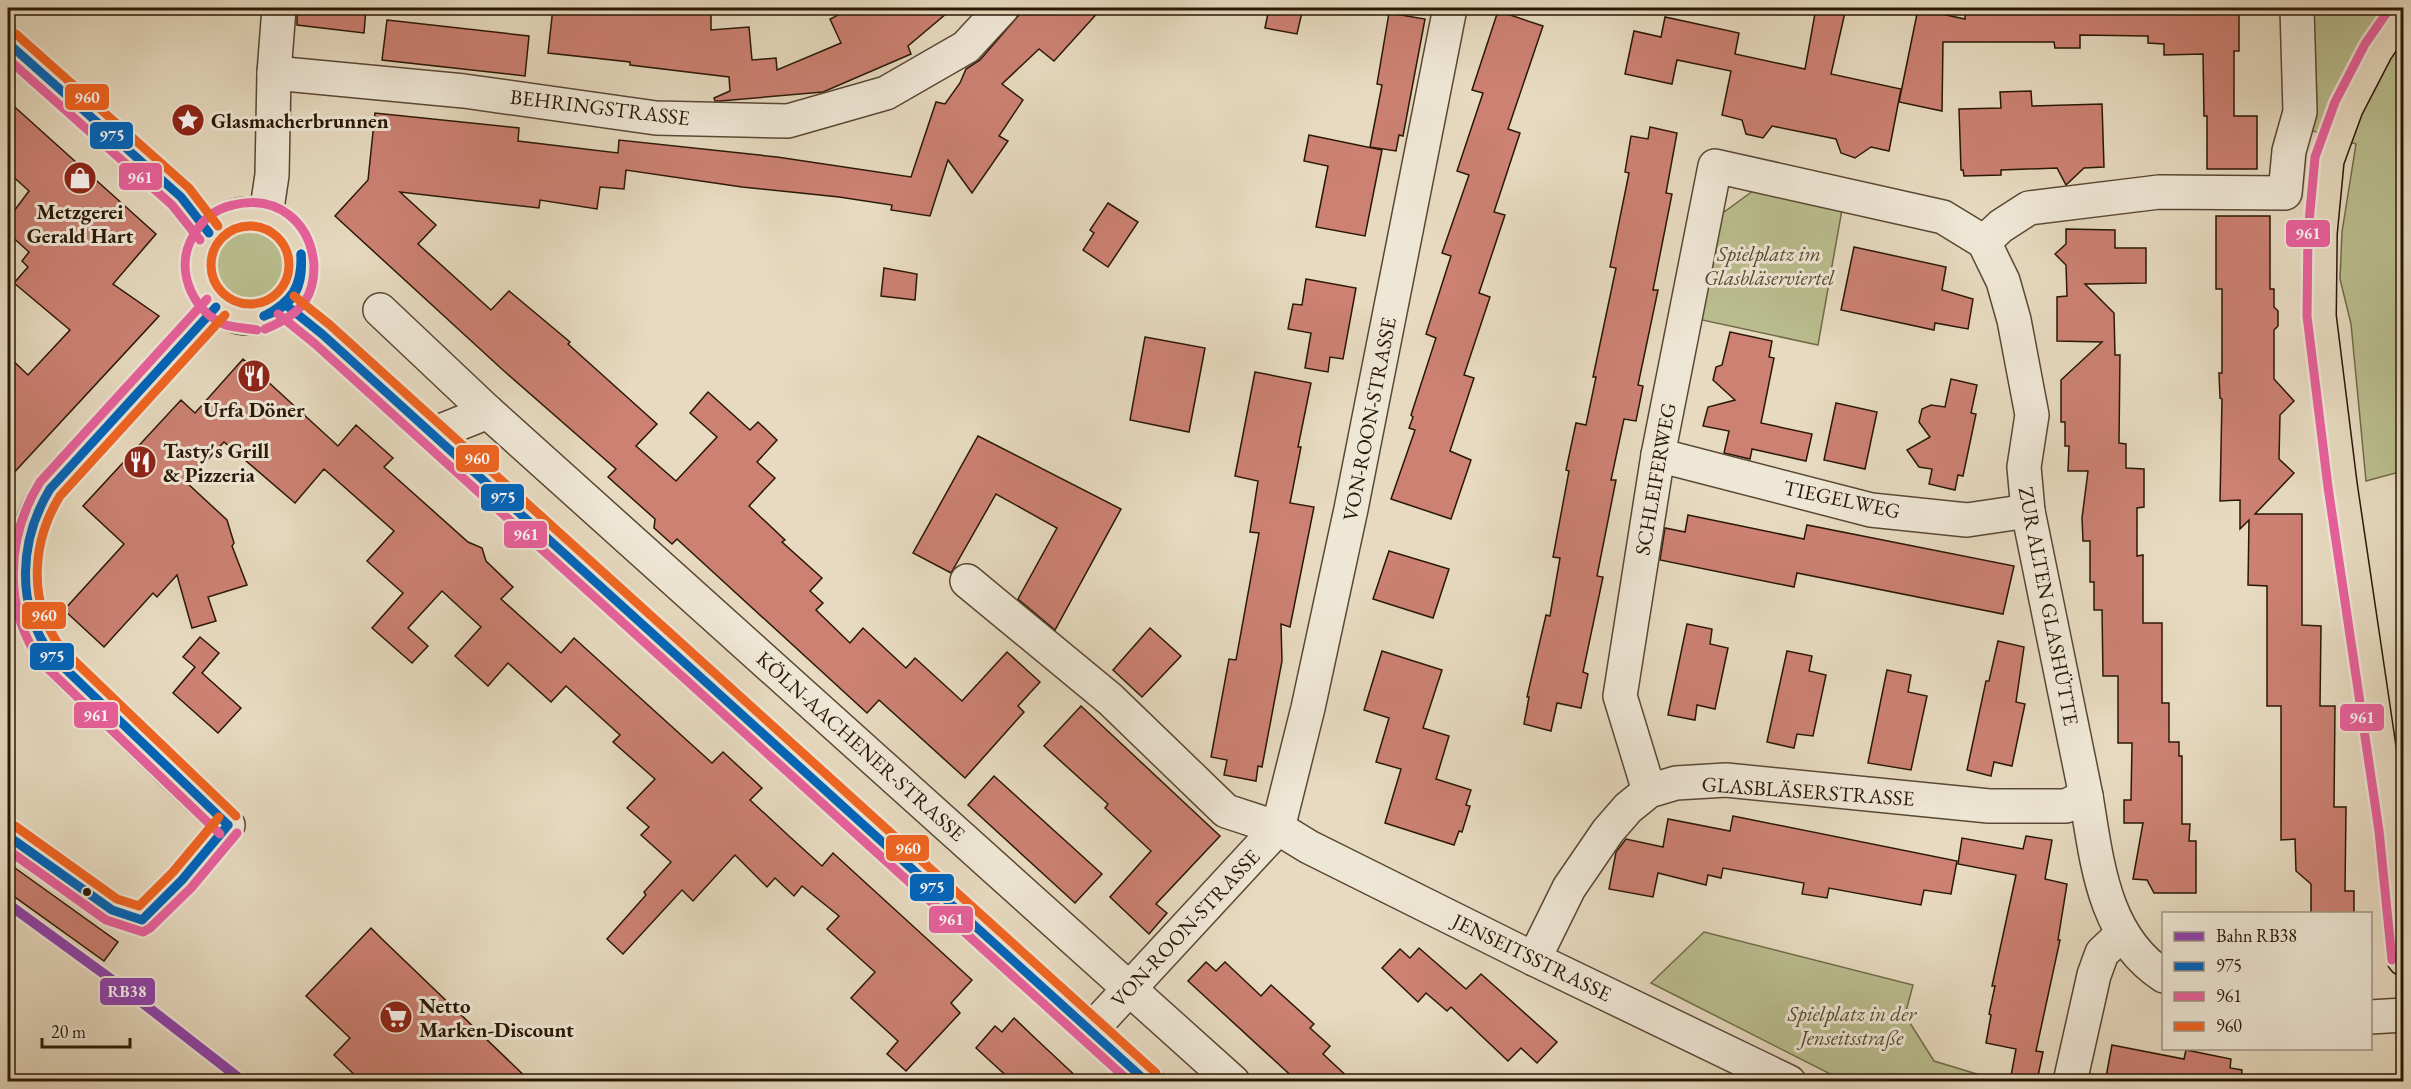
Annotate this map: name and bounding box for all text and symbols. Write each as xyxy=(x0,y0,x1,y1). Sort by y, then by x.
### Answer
line badge: 960 xyxy=(64,83,110,111)
street label: BEHRINGSTRASSE xyxy=(509,83,692,131)
text: 960 xyxy=(74,87,100,108)
place icon: Glasmacherbrunnen xyxy=(170,102,206,138)
place label: Glasmacherbrunnen xyxy=(211,107,389,134)
line badge: 975 xyxy=(89,121,134,150)
text: 975 xyxy=(99,125,125,146)
shop icon: Metzgerei Gerald Hart xyxy=(62,160,98,196)
line badge: 961 xyxy=(118,162,163,191)
text: 961 xyxy=(127,167,153,188)
place label: Metzgerei Gerald Hart xyxy=(27,198,133,249)
line badge: 961 xyxy=(2285,219,2331,248)
text: 961 xyxy=(2295,223,2321,244)
park label: Spielplatz im Glasbläserviertel xyxy=(1704,240,1835,291)
street label: VON-ROON-STRASSE xyxy=(1336,315,1402,523)
restaurant icon: Urfa Döner xyxy=(236,358,272,394)
place label: Urfa Döner xyxy=(203,396,305,423)
street label: SCHLEIFERWEG xyxy=(1628,401,1682,557)
place label: Tasty's Grill & Pizzeria xyxy=(163,437,269,488)
restaurant icon: Tasty's Grill & Pizzeria xyxy=(122,444,158,480)
line badge: 960 xyxy=(455,444,500,473)
text: 960 xyxy=(464,448,490,469)
street label: TIEGELWEG xyxy=(1781,473,1903,525)
line badge: 975 xyxy=(480,483,525,512)
street label: ZUR ALTEN GLASHÜTTE xyxy=(2013,484,2085,728)
text: 975 xyxy=(490,487,516,508)
line badge: 961 xyxy=(503,520,548,549)
text: 961 xyxy=(513,524,539,545)
line badge: 960 xyxy=(21,601,67,630)
text: 960 xyxy=(31,605,57,626)
line badge: 975 xyxy=(29,642,75,671)
street label: KÖLN-AACHENER-STRASSE xyxy=(751,645,971,847)
text: 975 xyxy=(39,646,65,667)
line badge: 961 xyxy=(73,701,119,729)
line badge: 961 xyxy=(2339,703,2385,732)
text: 961 xyxy=(83,705,109,726)
text: 961 xyxy=(2349,707,2375,728)
street label: GLASBLÄSERSTRASSE xyxy=(1701,770,1915,812)
line badge: 960 xyxy=(885,834,930,862)
text: 960 xyxy=(895,838,921,859)
street label: VON-ROON-STRASSE xyxy=(1105,843,1265,1013)
line badge: 975 xyxy=(909,873,955,902)
text: 975 xyxy=(919,877,945,898)
unlabelled marker xyxy=(81,886,93,898)
line badge: 961 xyxy=(928,905,974,934)
street label: JENSEITSSTRASSE xyxy=(1446,906,1616,1007)
text: 961 xyxy=(938,909,964,930)
legend xyxy=(2162,912,2372,1050)
text: Bahn RB38 xyxy=(2216,924,2297,947)
text: 975 xyxy=(2216,954,2242,977)
line badge: RB38 xyxy=(99,977,156,1006)
text: RB38 xyxy=(107,981,147,1002)
text: 961 xyxy=(2216,984,2242,1007)
place label: Netto Marken-Discount xyxy=(419,992,574,1043)
supermarket icon: Netto Marken-Discount xyxy=(378,999,414,1035)
park label: Spielplatz in der Jenseitsstraße xyxy=(1787,1000,1917,1051)
scale bar xyxy=(42,1011,130,1049)
text: 960 xyxy=(2216,1014,2242,1037)
text: 20 m xyxy=(51,1020,86,1043)

